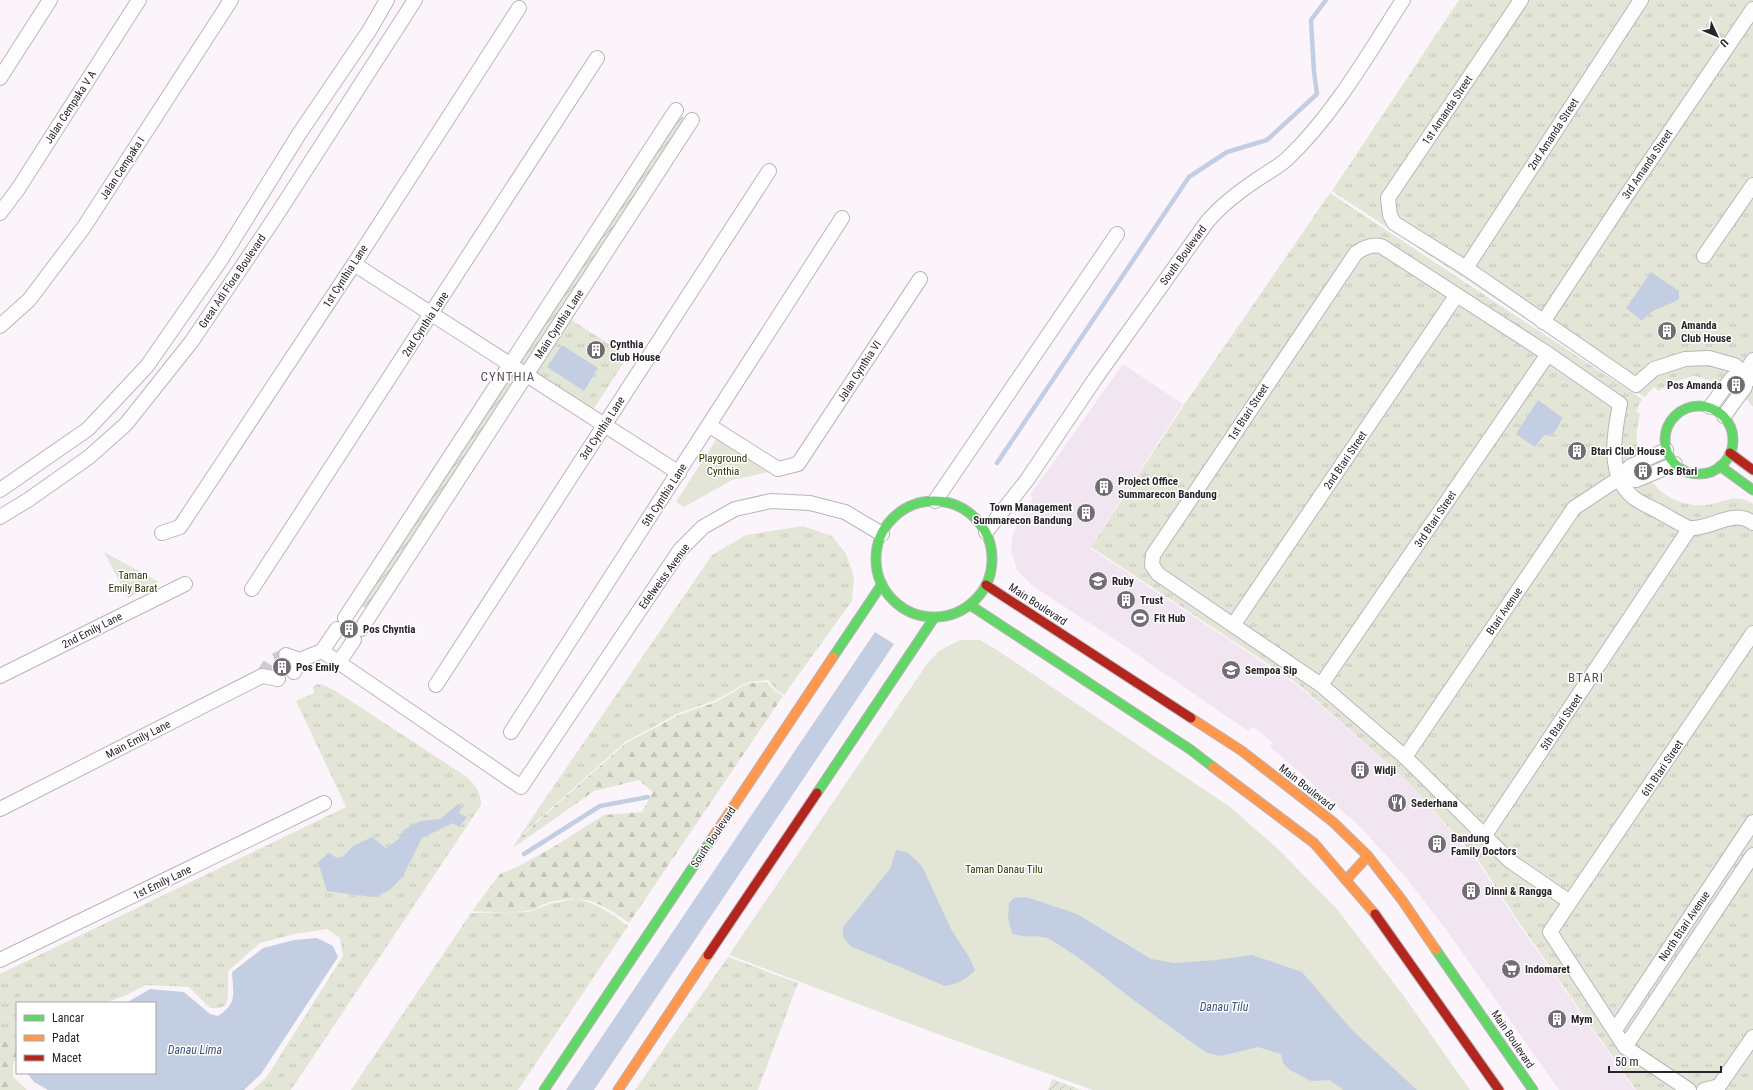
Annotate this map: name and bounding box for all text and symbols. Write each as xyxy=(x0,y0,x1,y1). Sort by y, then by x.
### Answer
north arrow xyxy=(1697,16,1737,56)
text: U xyxy=(1717,36,1731,49)
street label: Jalan Cempaka V A xyxy=(42,68,99,146)
street label: 1st Amanda Street xyxy=(1420,73,1475,147)
street label: 2nd Amanda Street xyxy=(1525,96,1581,173)
street label: 3rd Amanda Street xyxy=(1619,127,1675,201)
street label: Jalan Cempaka I xyxy=(97,134,148,202)
street label: South Boulevard xyxy=(1157,223,1209,288)
street label: Great Adi Flora Boulevard xyxy=(196,232,269,331)
street label: 1st Cynthia Lane xyxy=(320,242,371,310)
street label: Main Cynthia Lane xyxy=(532,287,587,361)
street label: 2nd Cynthia Lane xyxy=(400,289,451,359)
place label: Amanda Club House xyxy=(1681,319,1731,345)
building icon: Amanda Club House xyxy=(1656,320,1678,342)
place label: Cynthia Club House xyxy=(610,338,660,364)
street label: Jalan Cynthia VI xyxy=(835,338,884,404)
building icon: Cynthia Club House xyxy=(585,339,607,361)
district label: CYNTHIA xyxy=(481,369,535,384)
building icon: Pos Amanda xyxy=(1725,374,1747,396)
place label: Pos Amanda xyxy=(1667,379,1722,392)
street label: 1st Btari Street xyxy=(1225,382,1272,443)
street label: 3rd Cynthia Lane xyxy=(577,394,628,462)
street label: 2nd Btari Street xyxy=(1321,429,1370,492)
building icon: Btari Club House xyxy=(1566,440,1588,462)
place label: Btari Club House xyxy=(1591,445,1665,458)
park label: Playground Cynthia xyxy=(699,452,747,478)
building icon: Pos Btari xyxy=(1632,460,1654,482)
street label: 5th Cynthia Lane xyxy=(639,461,690,529)
place label: Pos Btari xyxy=(1657,465,1698,478)
place label: Project Office Summarecon Bandung xyxy=(1118,475,1217,501)
building icon: Project Office Summarecon Bandung xyxy=(1093,476,1115,498)
street label: 3rd Btari Street xyxy=(1412,489,1459,550)
place label: Town Management Summarecon Bandung xyxy=(973,501,1073,527)
building icon: Town Management Summarecon Bandung xyxy=(1075,502,1097,524)
street label: Edelweiss Avenue xyxy=(636,541,692,611)
park label: Taman Emily Barat xyxy=(109,569,157,595)
school or university icon: Ruby xyxy=(1087,570,1109,592)
place label: Ruby xyxy=(1112,575,1134,588)
street label: Main Boulevard xyxy=(1006,581,1069,628)
street label: Btari Avenue xyxy=(1484,585,1525,638)
building icon: Trust xyxy=(1115,589,1137,611)
place label: Trust xyxy=(1140,594,1164,607)
sports icon: Fit Hub xyxy=(1129,607,1151,629)
street label: 2nd Emily Lane xyxy=(60,610,124,651)
place label: Fit Hub xyxy=(1154,612,1186,625)
building icon: Pos Chyntia xyxy=(338,618,360,640)
place label: Pos Chyntia xyxy=(363,623,416,636)
building icon: Pos Emily xyxy=(271,656,293,678)
school or university icon: Sempoa Sip xyxy=(1220,659,1242,681)
place label: Pos Emily xyxy=(296,661,339,674)
place label: Sempoa Sip xyxy=(1245,664,1298,677)
district label: BTARI xyxy=(1568,670,1604,685)
street label: 5th Btari Street xyxy=(1538,692,1585,753)
street label: Main Emily Lane xyxy=(104,718,173,761)
street label: 6th Btari Street xyxy=(1639,738,1686,799)
building icon: Widji xyxy=(1349,759,1371,781)
street label: Main Boulevard xyxy=(1276,762,1337,813)
place label: Widji xyxy=(1374,764,1396,777)
restaurant icon: Sederhana xyxy=(1386,792,1408,814)
place label: Sederhana xyxy=(1411,797,1458,810)
street label: South Boulevard xyxy=(688,804,739,870)
place label: Bandung Family Doctors xyxy=(1451,832,1516,858)
building icon: Bandung Family Doctors xyxy=(1426,833,1448,855)
street label: 1st Emily Lane xyxy=(131,863,193,902)
park label: Taman Danau Tilu xyxy=(965,863,1043,876)
building icon: Dinni & Rangga xyxy=(1460,880,1482,902)
place label: Dinni & Rangga xyxy=(1485,885,1552,898)
street label: North Btari Avenue xyxy=(1656,889,1713,964)
supermarket icon: Indomaret xyxy=(1500,958,1522,980)
place label: Indomaret xyxy=(1525,963,1570,976)
water label: Danau Tilu xyxy=(1200,1000,1249,1014)
legend xyxy=(16,1002,156,1074)
street label: Main Boulevard xyxy=(1488,1008,1537,1071)
building icon: Mym xyxy=(1546,1008,1568,1030)
text: Lancar xyxy=(52,1011,85,1025)
place label: Mym xyxy=(1571,1013,1592,1026)
text: Padat xyxy=(52,1031,80,1045)
water label: Danau Lima xyxy=(168,1043,222,1057)
scale bar xyxy=(1609,1048,1721,1074)
text: Macet xyxy=(52,1051,82,1065)
text: 50 m xyxy=(1615,1055,1639,1069)

